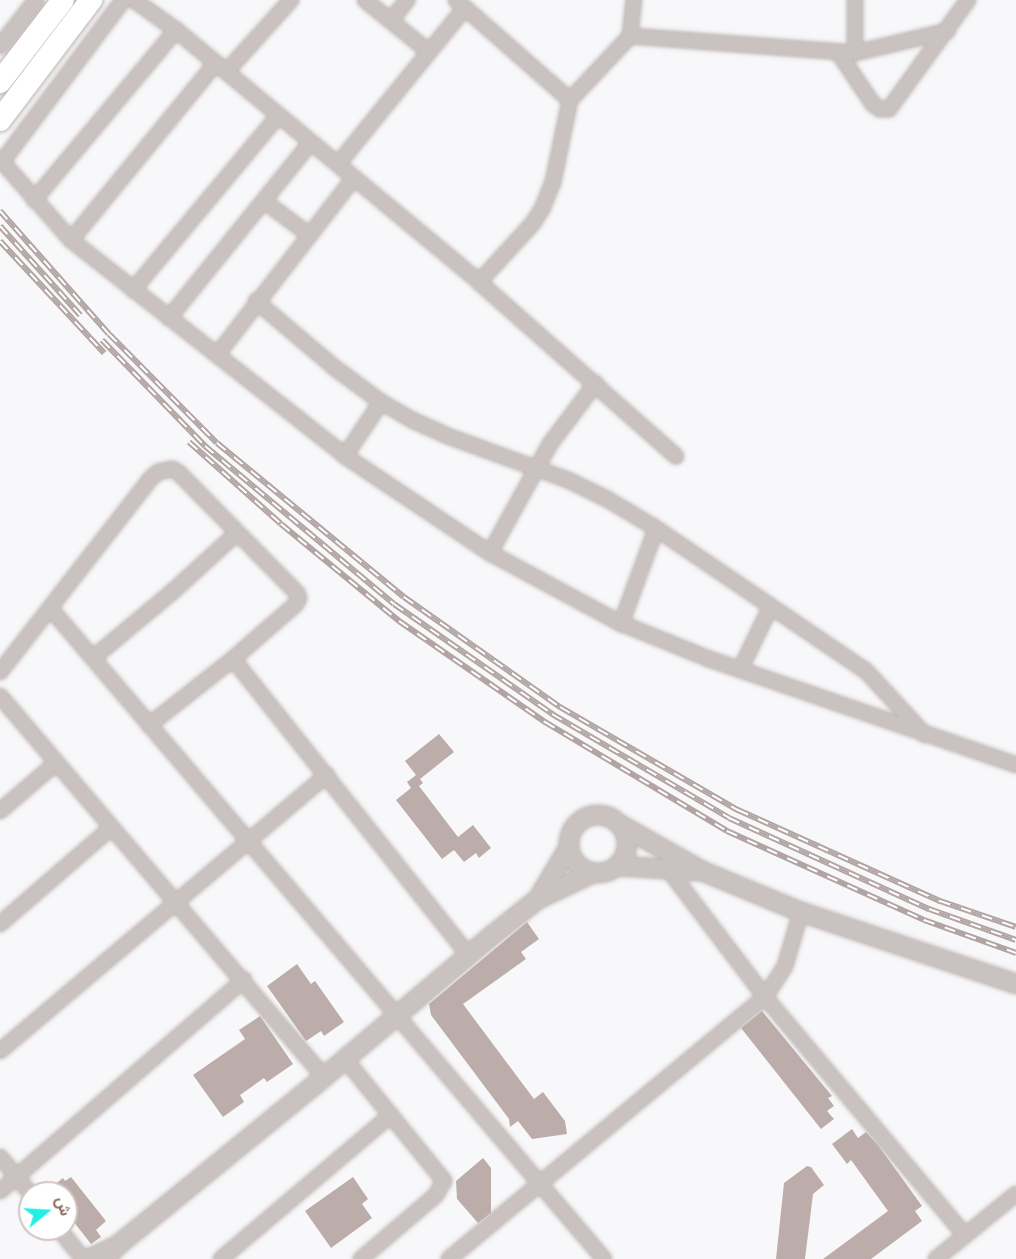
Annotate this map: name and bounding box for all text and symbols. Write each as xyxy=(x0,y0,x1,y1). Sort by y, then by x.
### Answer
north arrow xyxy=(18,1181,78,1241)
text: ش xyxy=(52,1194,76,1218)

